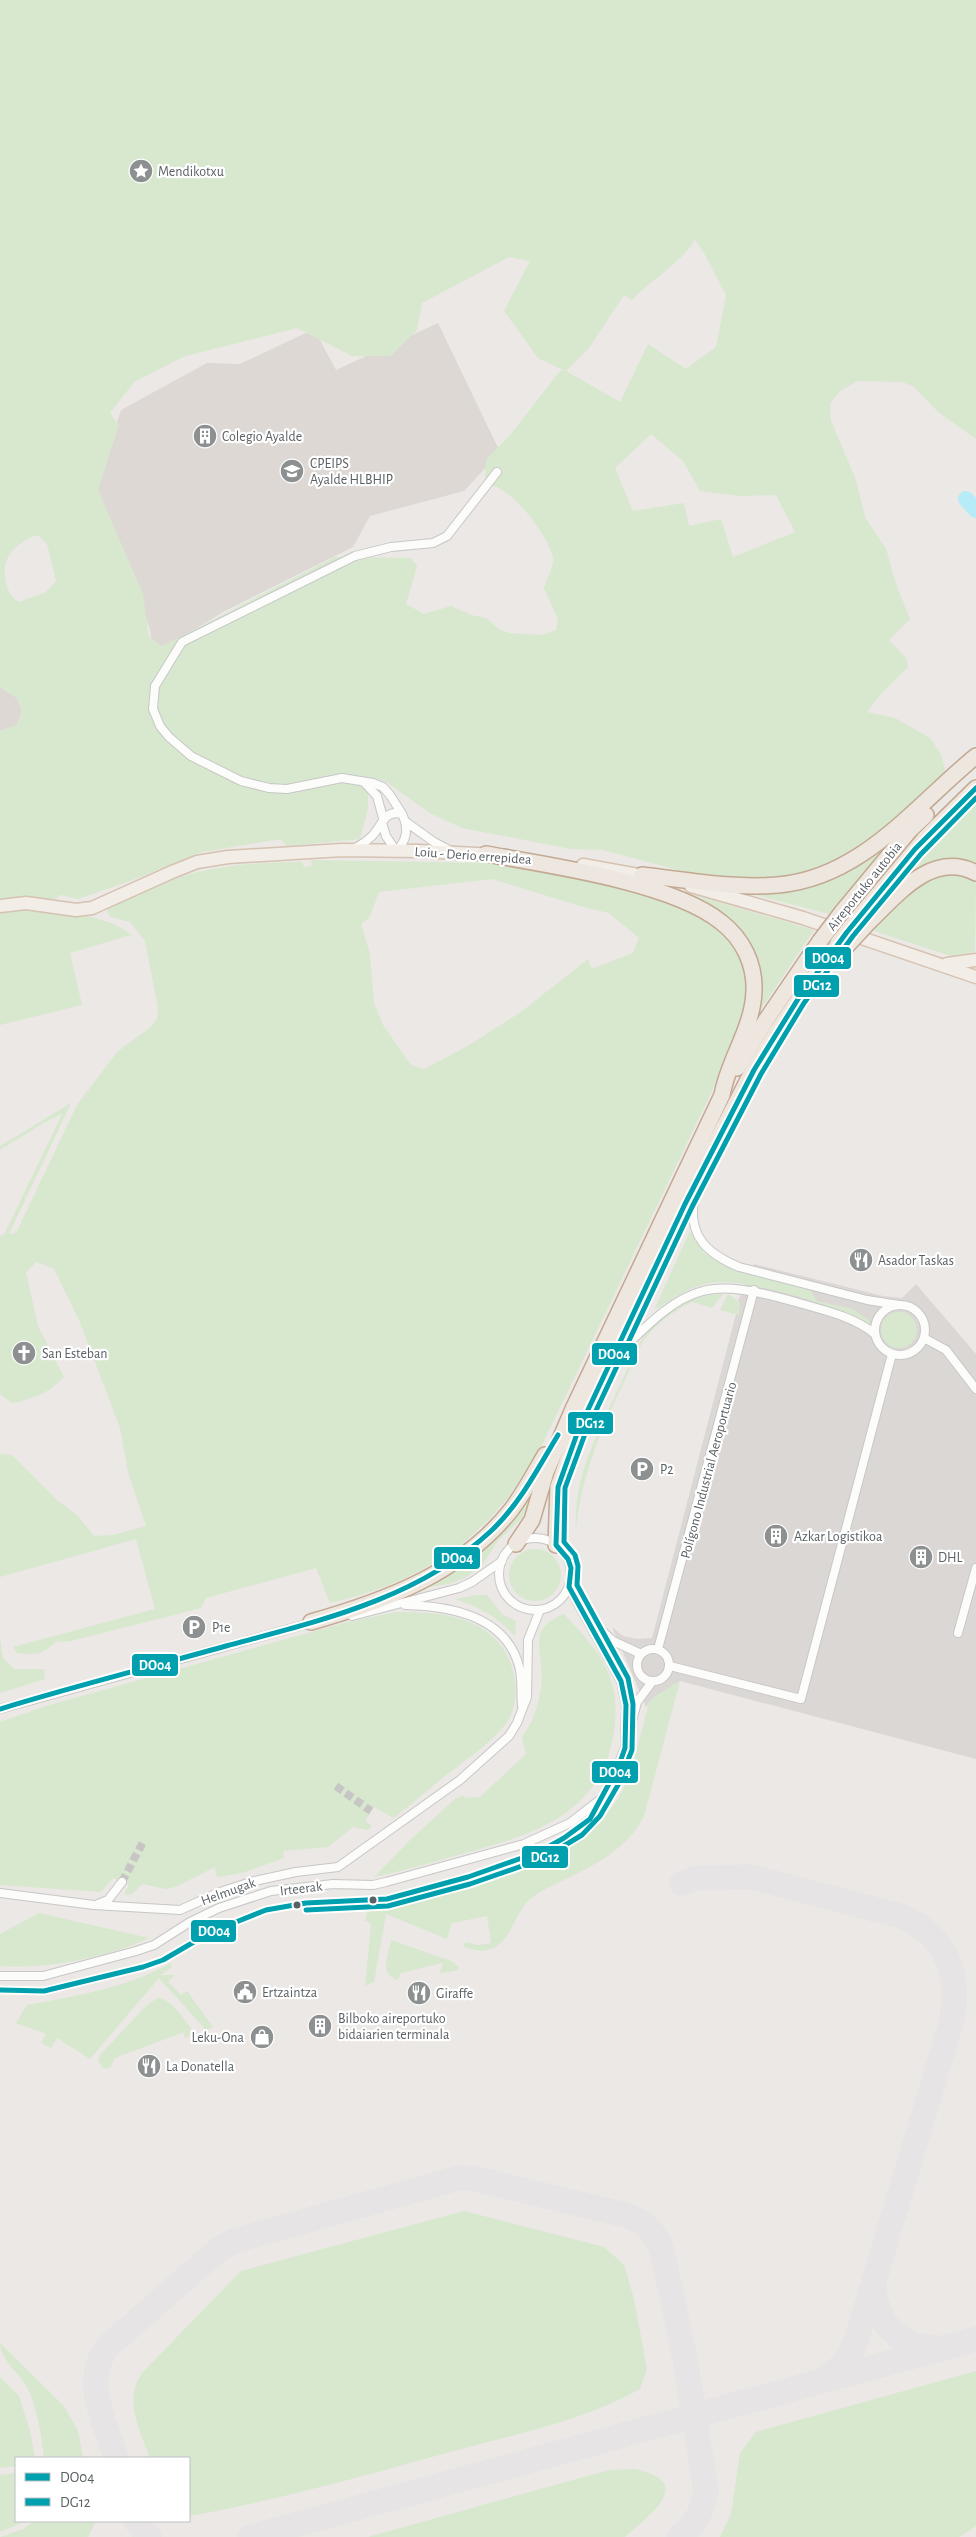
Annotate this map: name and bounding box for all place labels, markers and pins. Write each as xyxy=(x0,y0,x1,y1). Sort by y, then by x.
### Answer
place icon: Mendikotxu xyxy=(128,158,154,184)
place label: Mendikotxu xyxy=(158,165,224,179)
building icon: Colegio Ayalde xyxy=(192,423,218,449)
place label: Colegio Ayalde xyxy=(222,430,302,444)
place label: CPEIPS Ayalde HLBHIP xyxy=(310,457,393,487)
school or university icon: CPEIPS Ayalde HLBHIP xyxy=(279,458,305,484)
restaurant icon: Asador Taskas xyxy=(848,1247,874,1273)
place label: Asador Taskas xyxy=(878,1254,954,1268)
church icon: San Esteban xyxy=(11,1340,37,1366)
place label: San Esteban xyxy=(42,1347,108,1361)
parking icon: P2 xyxy=(629,1456,655,1482)
place label: P2 xyxy=(660,1463,674,1477)
building icon: Azkar Logistikoa xyxy=(763,1523,789,1549)
place label: Azkar Logistikoa xyxy=(794,1530,883,1544)
building icon: DHL xyxy=(908,1544,934,1570)
place label: DHL xyxy=(938,1551,963,1565)
parking icon: P1e xyxy=(181,1614,207,1640)
place label: P1e xyxy=(212,1621,231,1635)
unlabelled marker xyxy=(368,1895,378,1905)
unlabelled marker xyxy=(292,1900,302,1910)
public building icon: Ertzaintza xyxy=(232,1979,258,2005)
restaurant icon: Giraffe xyxy=(406,1980,432,2006)
place label: Ertzaintza xyxy=(262,1986,318,2000)
place label: Giraffe xyxy=(436,1987,473,2001)
place label: Bilboko aireportuko bidaiarien terminala xyxy=(338,2012,450,2042)
building icon: Bilboko aireportuko bidaiarien terminala xyxy=(307,2013,333,2039)
shop icon: Leku-Ona xyxy=(249,2024,275,2050)
place label: Leku-Ona xyxy=(192,2031,245,2045)
restaurant icon: La Donatella xyxy=(136,2053,162,2079)
place label: La Donatella xyxy=(166,2060,235,2074)

